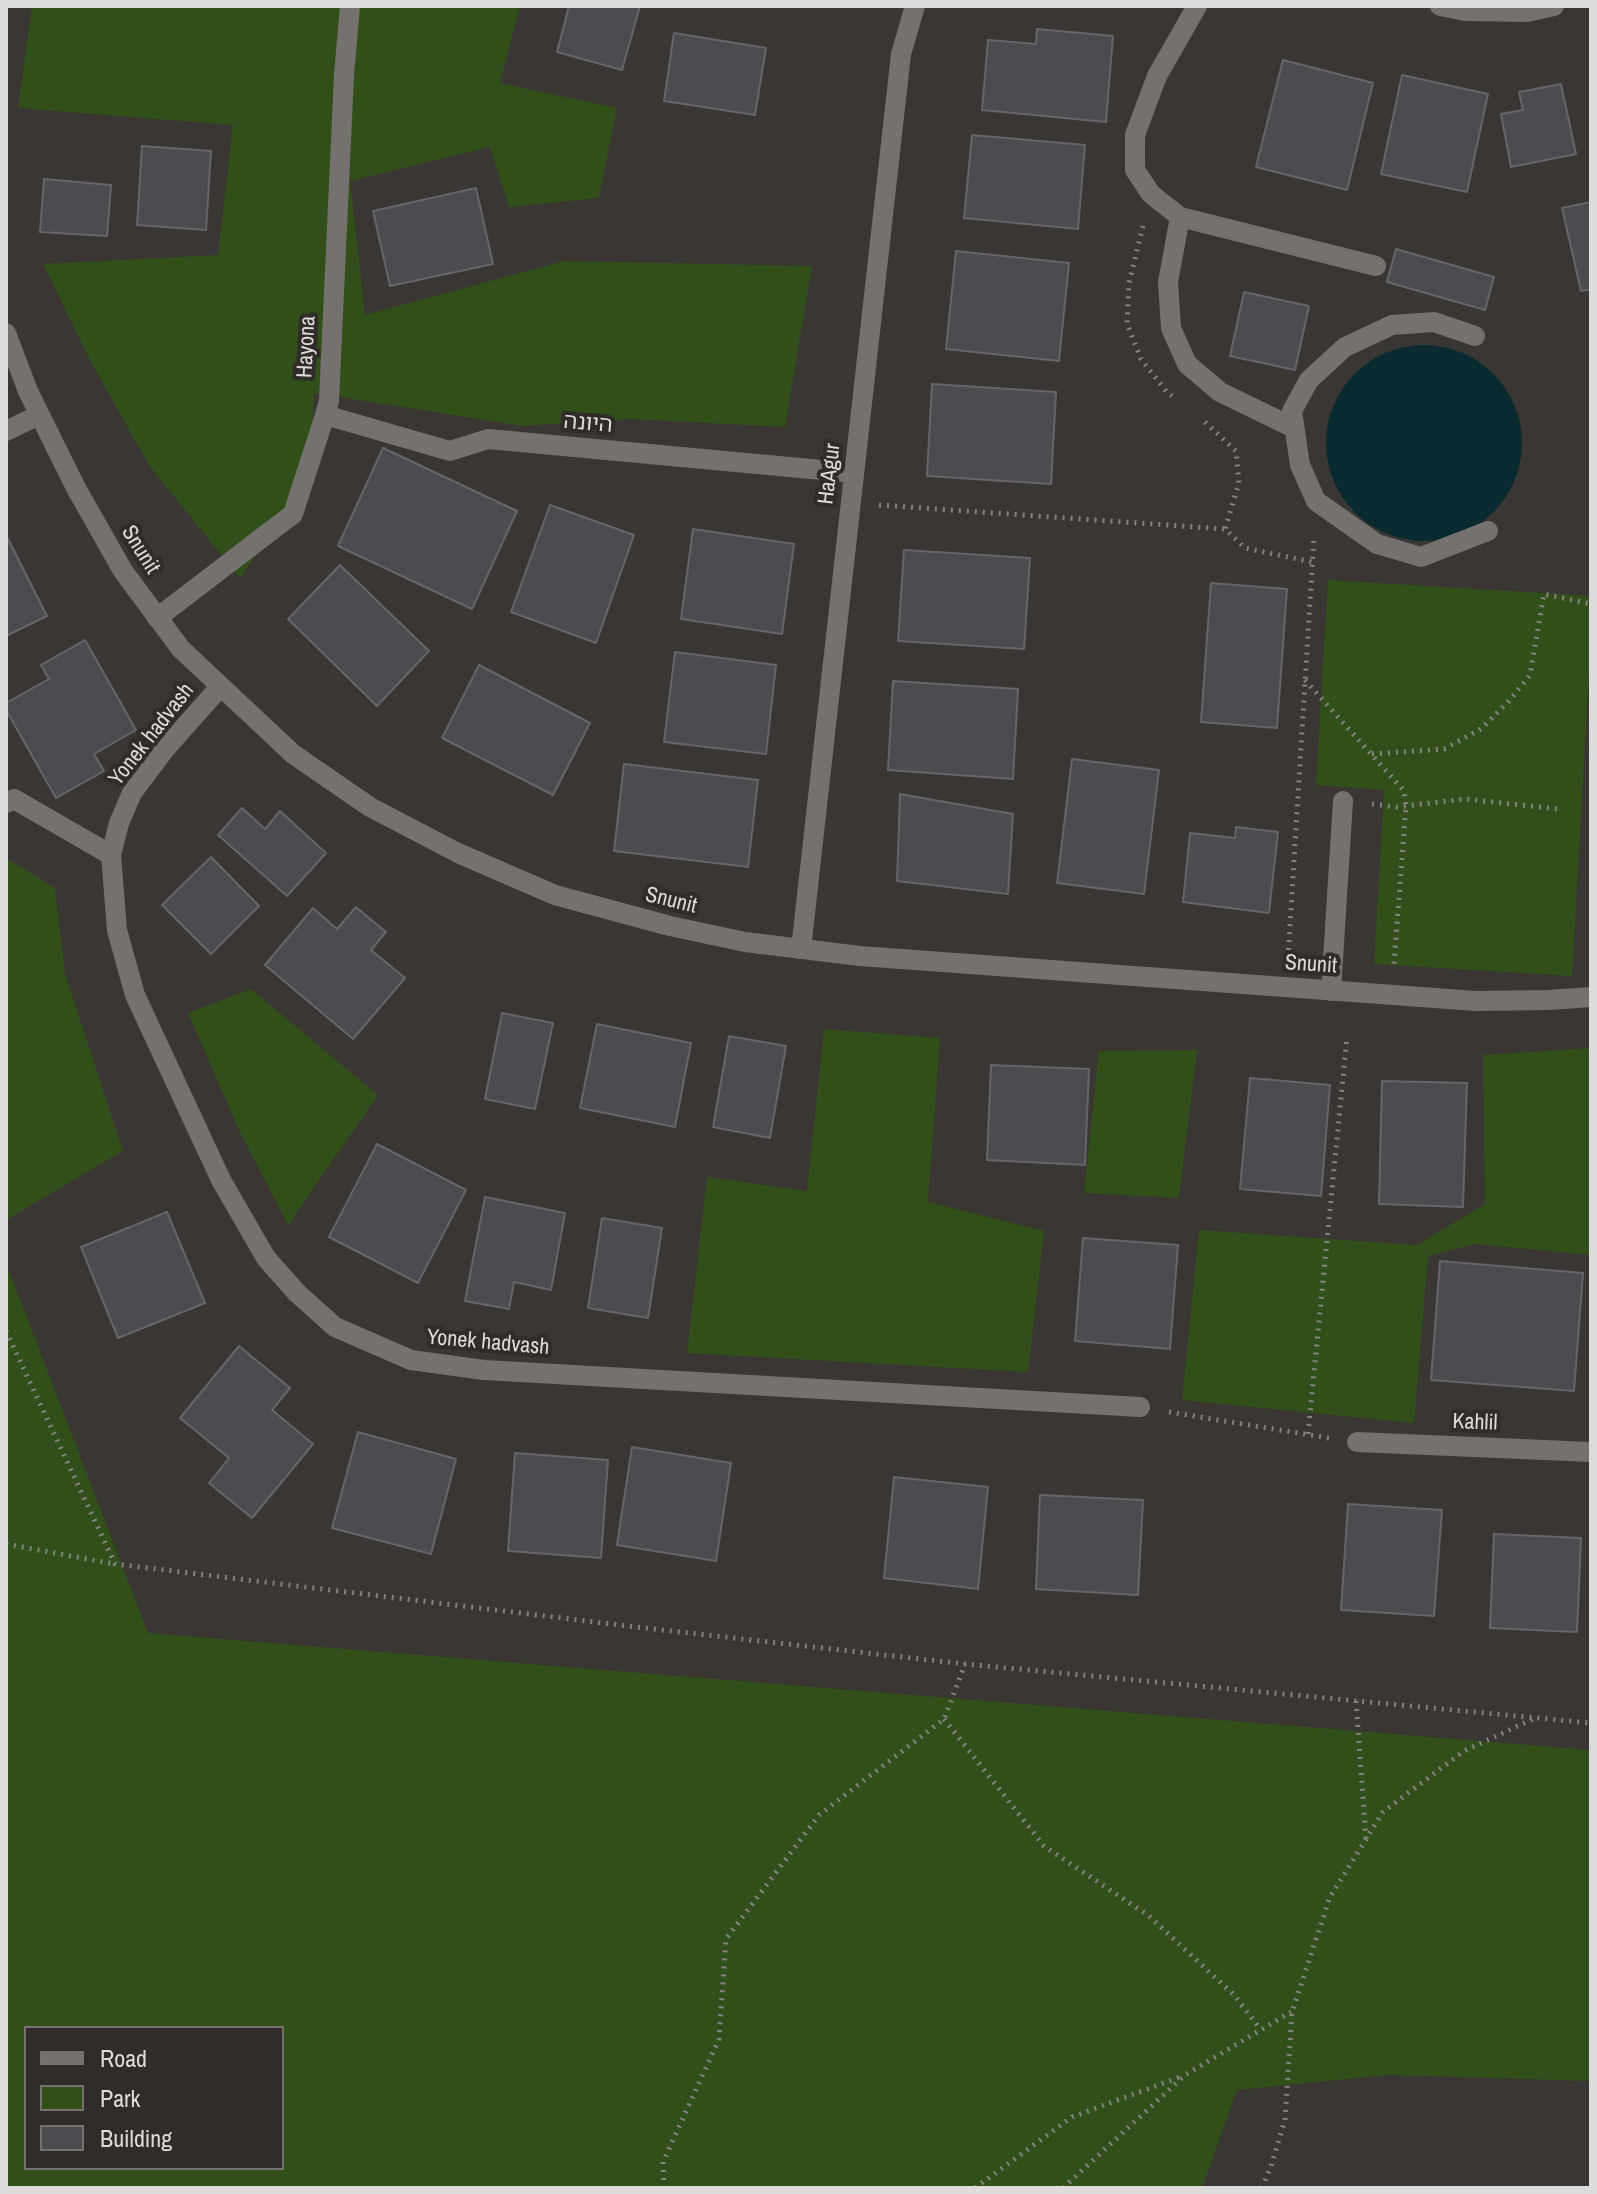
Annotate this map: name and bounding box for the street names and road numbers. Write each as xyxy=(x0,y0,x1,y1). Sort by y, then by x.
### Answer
street label: Hayona xyxy=(292,315,322,379)
street label: היונה xyxy=(562,409,614,439)
street label: HaAgur xyxy=(813,442,847,506)
street label: Snunit xyxy=(115,521,165,579)
street label: Yonek hadvash xyxy=(104,678,200,792)
street label: Snunit xyxy=(643,882,699,920)
street label: Snunit xyxy=(1284,950,1338,980)
street label: Yonek hadvash xyxy=(426,1324,550,1362)
street label: Kahlil xyxy=(1452,1409,1498,1437)

